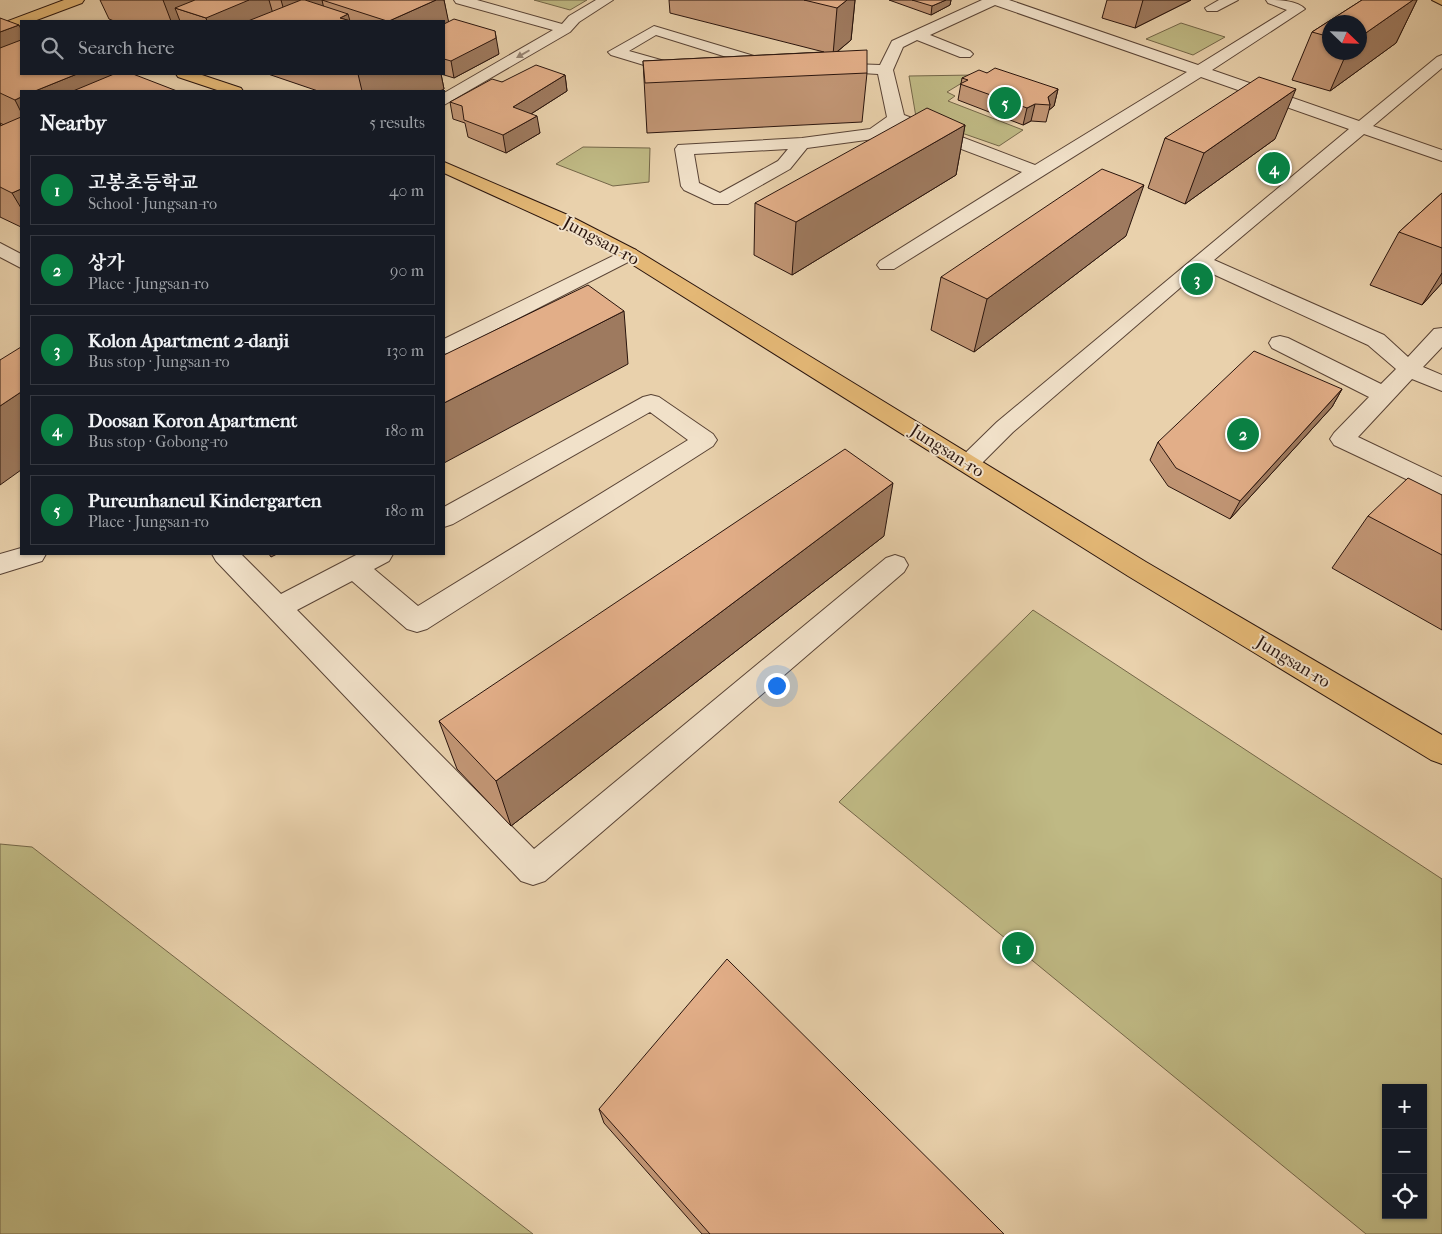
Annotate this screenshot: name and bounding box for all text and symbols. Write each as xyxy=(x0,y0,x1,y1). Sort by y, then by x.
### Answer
north arrow xyxy=(1322,15,1367,60)
search box xyxy=(20,20,445,75)
icon: search xyxy=(38,34,66,62)
text: Search here xyxy=(78,37,174,59)
one-way arrow xyxy=(516,49,530,58)
pin: 5 xyxy=(989,84,1021,122)
text: Nearby xyxy=(40,111,106,135)
text: 5 results xyxy=(369,113,425,132)
pin: 4 xyxy=(1258,149,1290,187)
text: 고봉초등학교 xyxy=(88,172,198,194)
text: 1 xyxy=(54,181,60,200)
text: 40 m xyxy=(389,181,424,200)
text: School · Jungsan-ro xyxy=(88,194,217,213)
street label: Jungsan-ro xyxy=(557,211,643,270)
text: 상가 xyxy=(88,252,125,274)
pin: 3 xyxy=(1181,260,1213,298)
text: 2 xyxy=(53,261,61,280)
text: 90 m xyxy=(390,261,424,280)
text: Place · Jungsan-ro xyxy=(88,274,209,293)
text: Kolon Apartment 2-danji xyxy=(88,330,289,352)
text: 3 xyxy=(54,341,60,360)
text: 130 m xyxy=(386,341,424,360)
text: Bus stop · Jungsan-ro xyxy=(88,352,230,371)
text: Doosan Koron Apartment xyxy=(88,410,297,432)
pin: 2 xyxy=(1227,415,1259,453)
street label: Jungsan-ro xyxy=(904,419,988,482)
text: 4 xyxy=(52,421,62,440)
text: 180 m xyxy=(385,421,424,440)
text: Bus stop · Gobong-ro xyxy=(88,432,228,451)
text: Pureunhaneul Kindergarten xyxy=(88,490,322,512)
text: 5 xyxy=(54,501,60,520)
text: 180 m xyxy=(385,501,424,520)
text: Place · Jungsan-ro xyxy=(88,512,209,531)
street label: Jungsan-ro xyxy=(1250,630,1334,692)
your location xyxy=(764,673,790,699)
pin: 1 xyxy=(1002,929,1034,967)
map controls xyxy=(1382,1084,1427,1219)
button: + xyxy=(1382,1084,1427,1129)
button: − xyxy=(1382,1129,1427,1174)
button: locate xyxy=(1382,1174,1427,1219)

